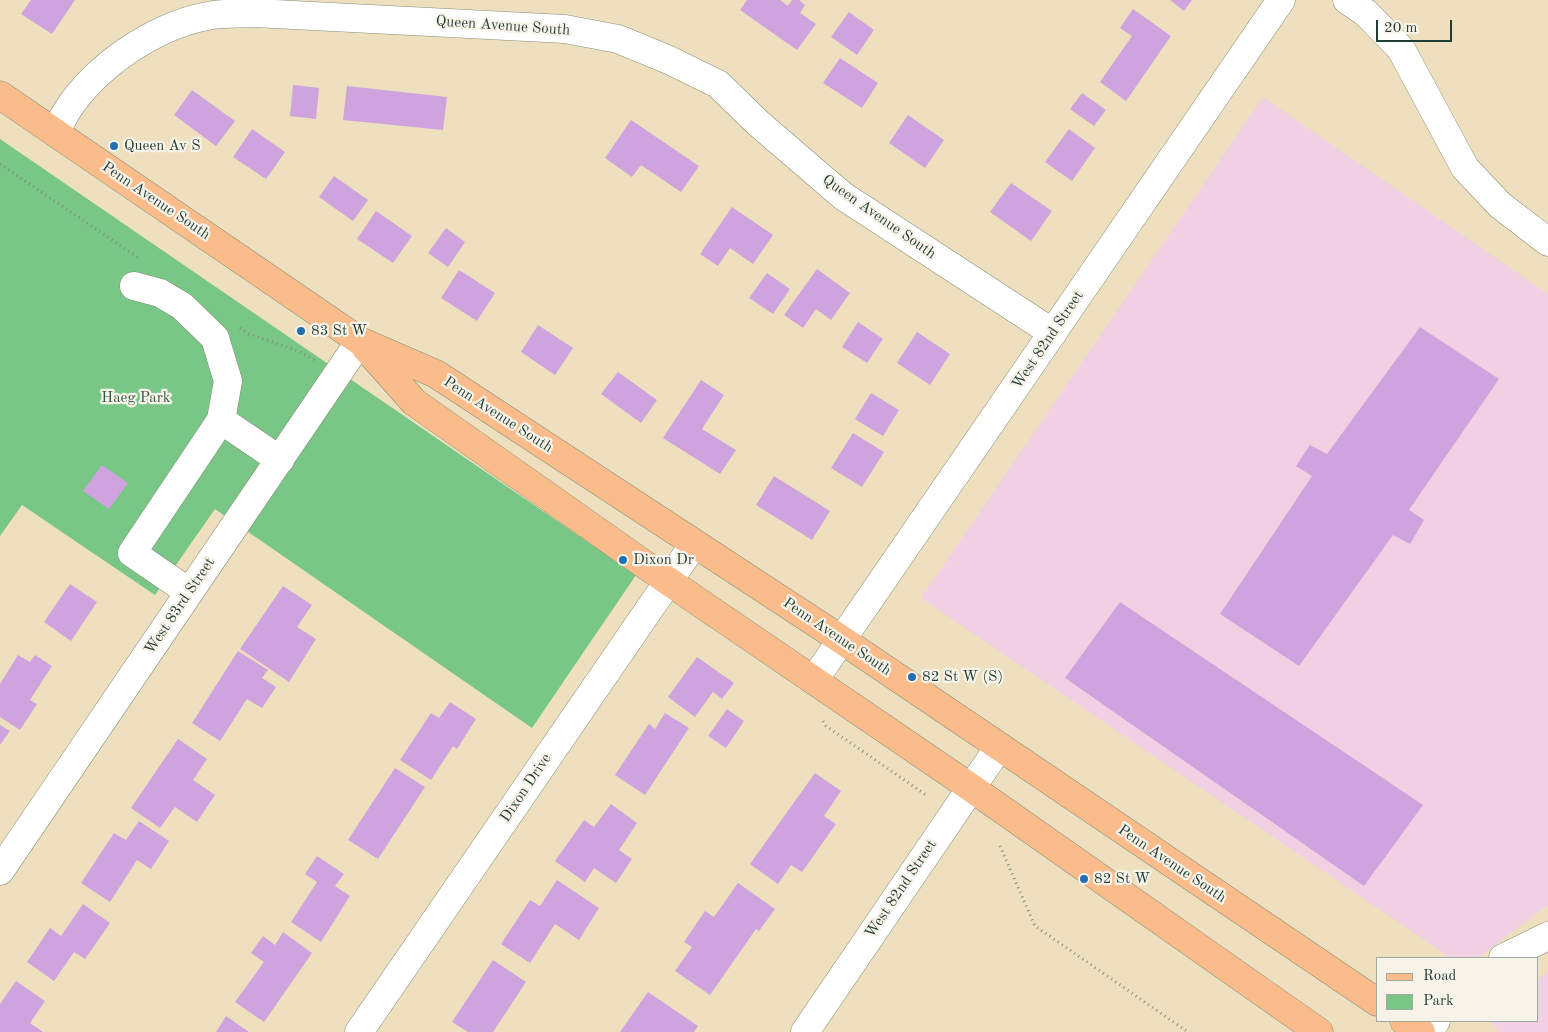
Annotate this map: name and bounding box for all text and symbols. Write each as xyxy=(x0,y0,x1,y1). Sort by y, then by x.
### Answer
scale bar xyxy=(1378,10,1454,42)
street label: Queen Avenue South xyxy=(435,12,571,40)
text: 20 m xyxy=(1384,21,1418,36)
place label: Queen Av S xyxy=(124,137,201,155)
marker: Queen Av S xyxy=(108,140,120,152)
street label: Penn Avenue South xyxy=(98,158,214,244)
street label: Queen Avenue South xyxy=(819,171,939,263)
street label: West 82nd Street xyxy=(1008,287,1088,393)
place label: 83 St W xyxy=(311,322,367,340)
marker: 83 St W xyxy=(295,325,307,337)
street label: Penn Avenue South xyxy=(440,373,556,457)
park label: Haeg Park xyxy=(101,389,171,407)
place label: Dixon Dr xyxy=(633,551,694,569)
street label: West 83rd Street xyxy=(141,554,219,658)
marker: Dixon Dr xyxy=(617,554,629,566)
street label: Penn Avenue South xyxy=(779,594,895,680)
place label: 82 St W (S) xyxy=(922,668,1003,686)
marker: 82 St W (S) xyxy=(906,671,918,683)
street label: Dixon Drive xyxy=(496,750,556,826)
street label: Penn Avenue South xyxy=(1114,821,1230,907)
street label: West 82nd Street xyxy=(861,836,941,942)
place label: 82 St W xyxy=(1094,870,1150,888)
marker: 82 St W xyxy=(1078,873,1090,885)
legend xyxy=(1376,957,1538,1022)
text: Road xyxy=(1423,969,1456,984)
text: Park xyxy=(1423,994,1454,1009)

